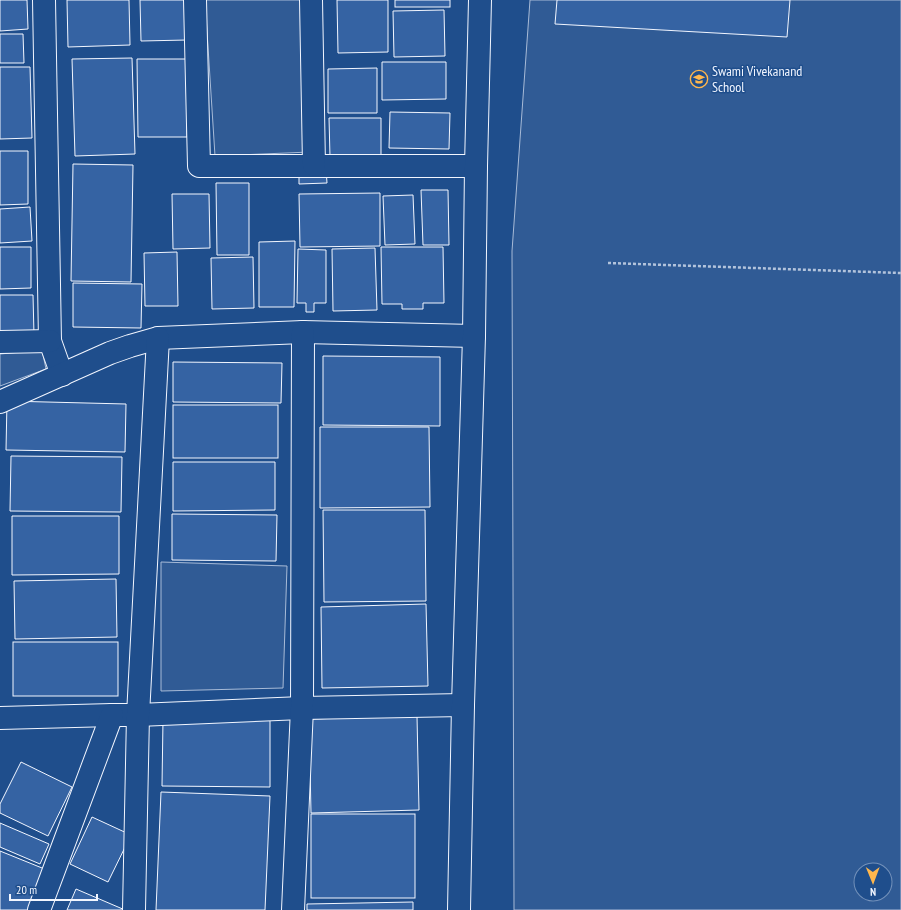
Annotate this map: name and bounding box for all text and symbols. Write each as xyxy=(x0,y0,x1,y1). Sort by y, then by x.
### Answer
place label: Swami Vivekanand School xyxy=(712,62,802,96)
school or university icon: Swami Vivekanand School xyxy=(689,69,709,89)
north arrow xyxy=(853,862,893,902)
scale bar xyxy=(10,876,97,902)
text: 20 m xyxy=(16,882,37,897)
text: N xyxy=(870,885,876,899)

